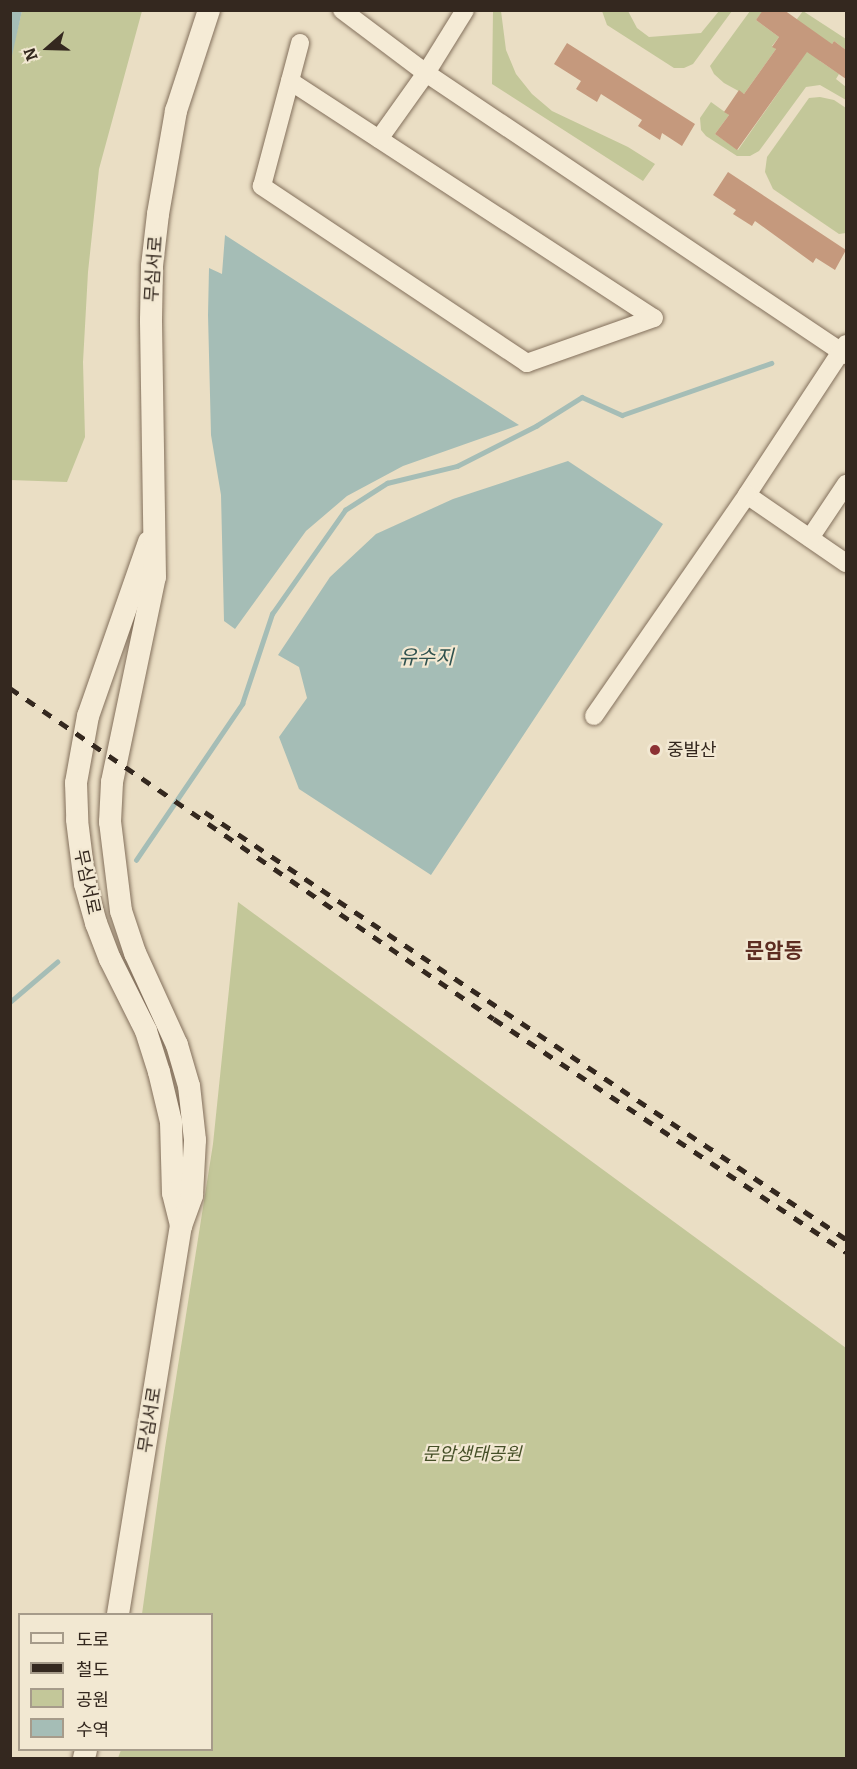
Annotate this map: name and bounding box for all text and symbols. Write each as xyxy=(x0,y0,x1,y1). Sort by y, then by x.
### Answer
north arrow xyxy=(18,18,78,78)
text: N xyxy=(20,45,42,63)
street label: 무심서로 xyxy=(141,235,167,303)
water label: 유수지 xyxy=(398,645,454,669)
place label: 중발산 xyxy=(667,739,717,761)
marker: 중발산 xyxy=(648,743,662,757)
street label: 무심서로 xyxy=(70,847,104,917)
district label: 문암동 xyxy=(745,938,803,964)
street label: 무심서로 xyxy=(134,1386,166,1454)
park label: 문암생태공원 xyxy=(422,1443,522,1465)
legend xyxy=(18,1613,213,1751)
text: 도로 xyxy=(76,1629,109,1651)
text: 철도 xyxy=(76,1659,109,1681)
text: 공원 xyxy=(76,1689,109,1711)
text: 수역 xyxy=(76,1719,109,1741)

